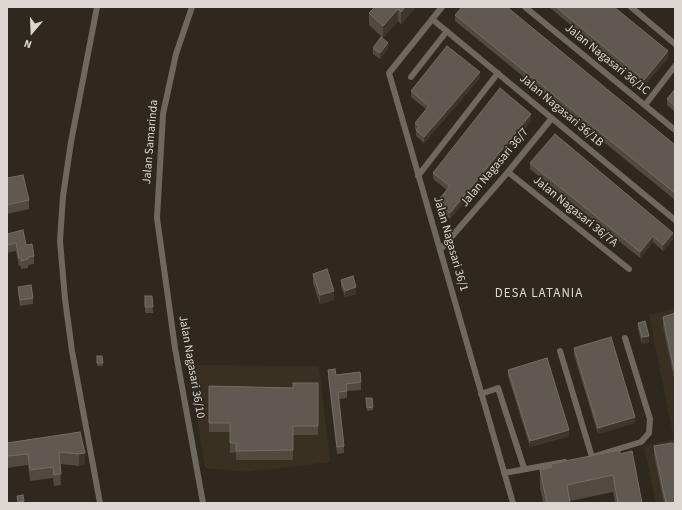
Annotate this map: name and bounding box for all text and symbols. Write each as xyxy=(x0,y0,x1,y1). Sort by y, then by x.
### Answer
north arrow xyxy=(12,12,52,52)
street label: Jalan Nagasari 36/1C xyxy=(562,21,652,99)
text: N xyxy=(22,36,34,52)
street label: Jalan Nagasari 36/1B xyxy=(516,72,606,150)
street label: Jalan Samarinda xyxy=(140,99,162,185)
street label: Jalan Nagasari 36/7 xyxy=(458,126,532,210)
street label: Jalan Nagasari 36/7A xyxy=(530,173,620,251)
street label: Jalan Nagasari 36/1 xyxy=(430,195,470,293)
district label: DESA LATANIA xyxy=(495,286,583,302)
street label: Jalan Nagasari 36/10 xyxy=(175,314,207,420)

